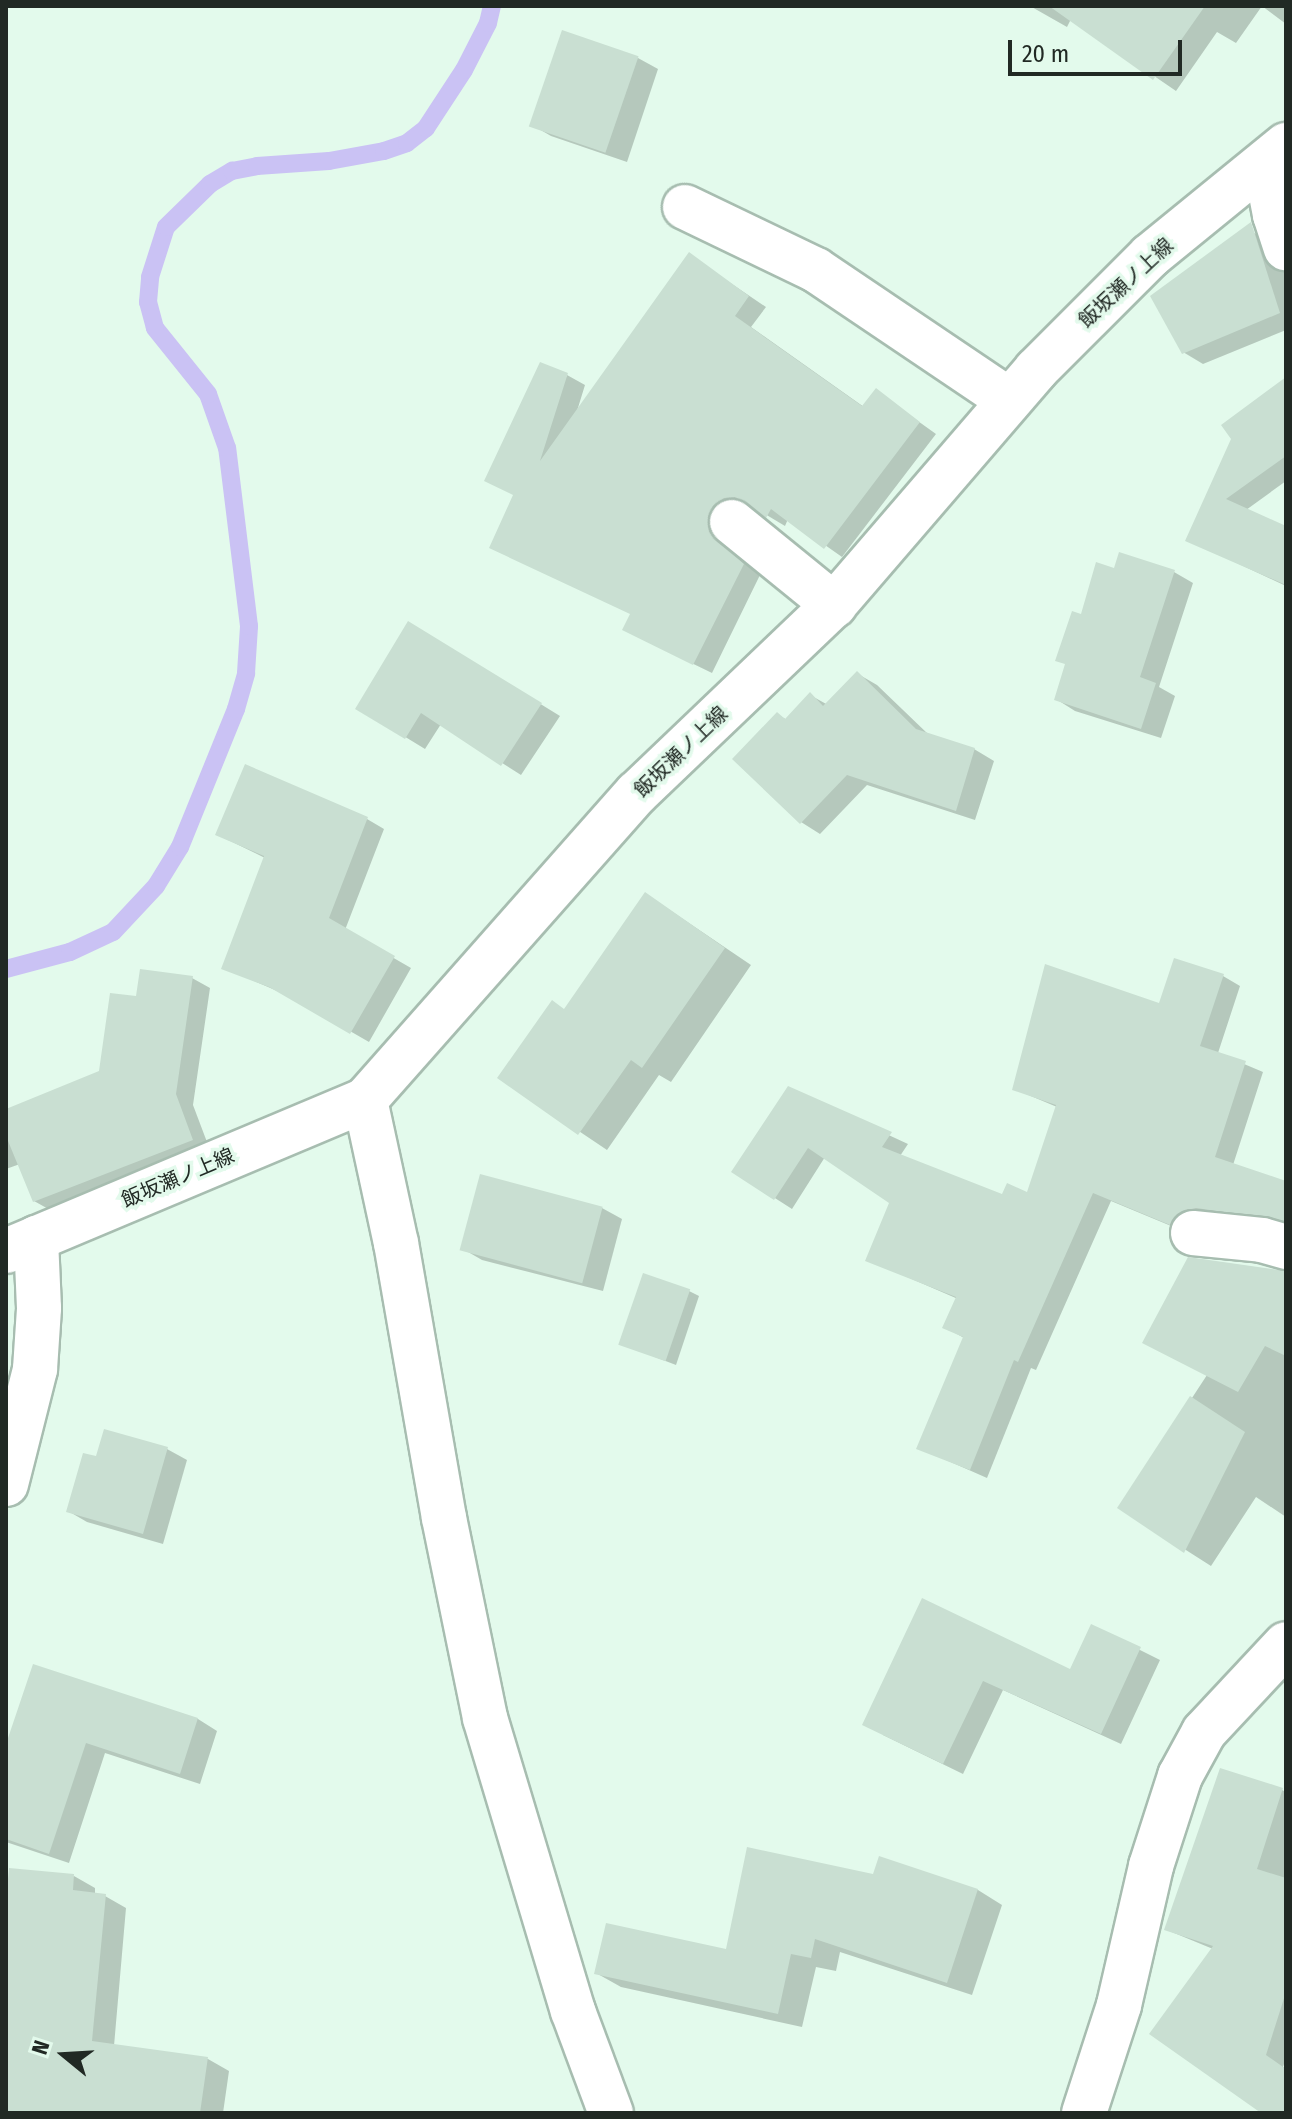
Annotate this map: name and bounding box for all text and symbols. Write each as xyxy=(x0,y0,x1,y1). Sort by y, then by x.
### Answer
scale bar xyxy=(1012,24,1186,74)
text: 20 m xyxy=(1022,40,1069,68)
street label: 飯坂瀬ノ上線 xyxy=(1074,233,1178,333)
street label: 飯坂瀬ノ上線 xyxy=(630,702,732,802)
street label: 飯坂瀬ノ上線 xyxy=(118,1144,238,1212)
north arrow xyxy=(24,2015,104,2095)
text: N xyxy=(26,2037,56,2058)

